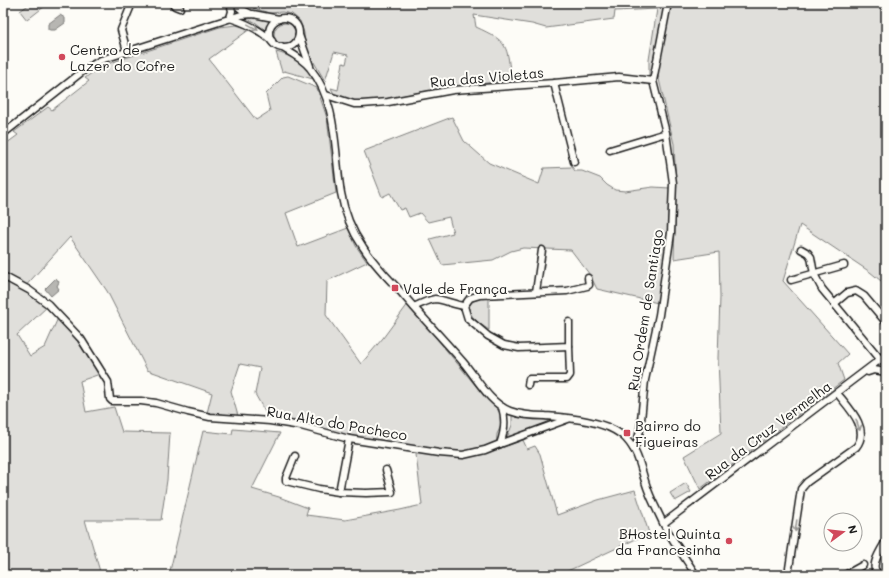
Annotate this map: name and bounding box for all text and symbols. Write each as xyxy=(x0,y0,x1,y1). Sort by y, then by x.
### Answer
one-way arrow xyxy=(247,24,259,31)
place label: Centro de Lazer do Cofre xyxy=(70,40,175,75)
marker: Centro de Lazer do Cofre xyxy=(57,52,67,62)
street label: Rua das Violetas xyxy=(429,63,545,91)
street label: Rua Ordem de Santiago xyxy=(623,228,667,392)
place label: Vale de França xyxy=(403,279,508,298)
marker: Vale de França xyxy=(390,283,400,293)
street label: Rua da Cruz Vermelha xyxy=(701,376,835,484)
street label: Rua Alto do Pacheco xyxy=(265,401,409,445)
place label: Bairro do Figueiras xyxy=(635,416,701,451)
one-way arrow xyxy=(855,419,863,431)
marker: Bairro do Figueiras xyxy=(622,428,632,438)
north arrow xyxy=(823,512,863,552)
one-way arrow xyxy=(792,519,800,532)
text: N xyxy=(845,523,861,535)
place label: BHostel Quinta da Francesinha xyxy=(615,524,721,559)
marker: BHostel Quinta da Francesinha xyxy=(724,536,734,546)

